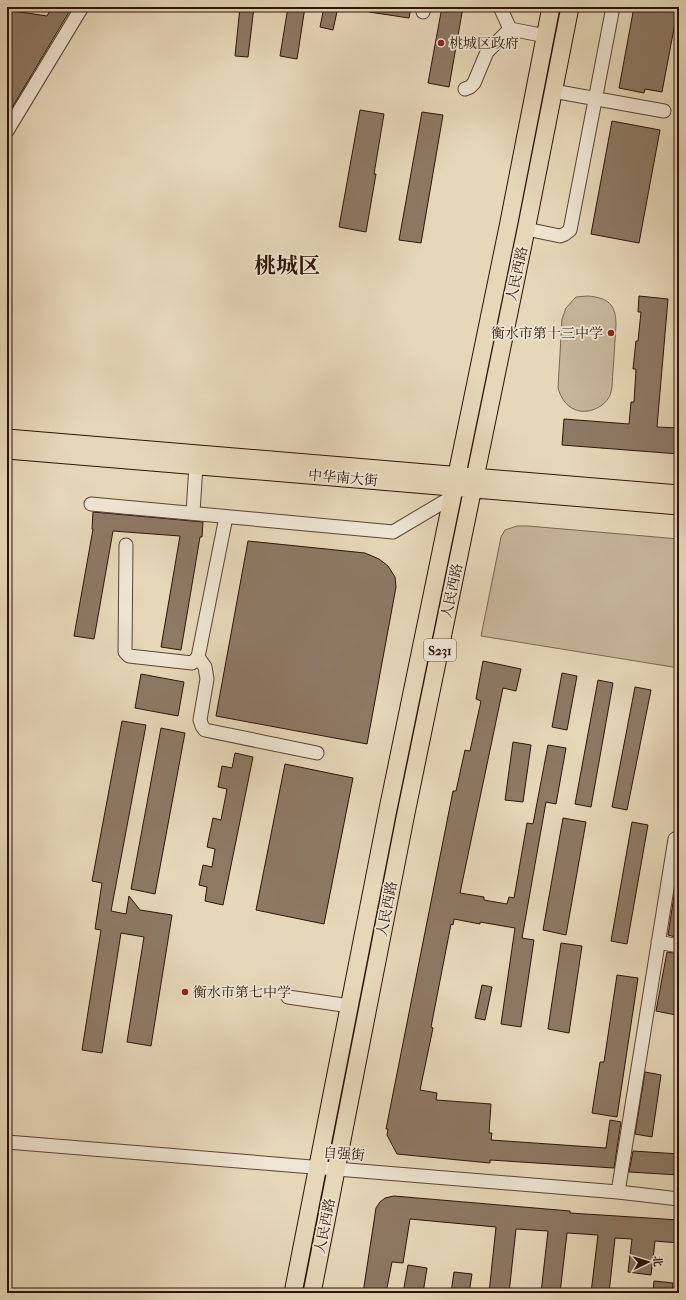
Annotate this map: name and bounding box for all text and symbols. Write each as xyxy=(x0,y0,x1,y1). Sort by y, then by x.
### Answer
place label: 桃城区政府 xyxy=(449,35,519,52)
marker: 桃城区政府 xyxy=(436,38,446,48)
street label: 人民西路 xyxy=(503,245,531,303)
district label: 桃城区 xyxy=(254,253,320,279)
place label: 衡水市第十三中学 xyxy=(491,325,603,342)
marker: 衡水市第十三中学 xyxy=(606,328,616,338)
street label: 中华南大街 xyxy=(307,466,379,490)
street label: 人民西路 xyxy=(438,562,466,620)
road number: S231 xyxy=(424,639,456,661)
street label: 人民西路 xyxy=(373,880,401,938)
place label: 衡水市第七中学 xyxy=(193,984,291,1001)
marker: 衡水市第七中学 xyxy=(180,987,190,997)
street label: 自强街 xyxy=(322,1144,366,1164)
street label: 人民西路 xyxy=(311,1197,339,1255)
north arrow xyxy=(628,1242,668,1282)
text: 北 xyxy=(651,1255,664,1267)

